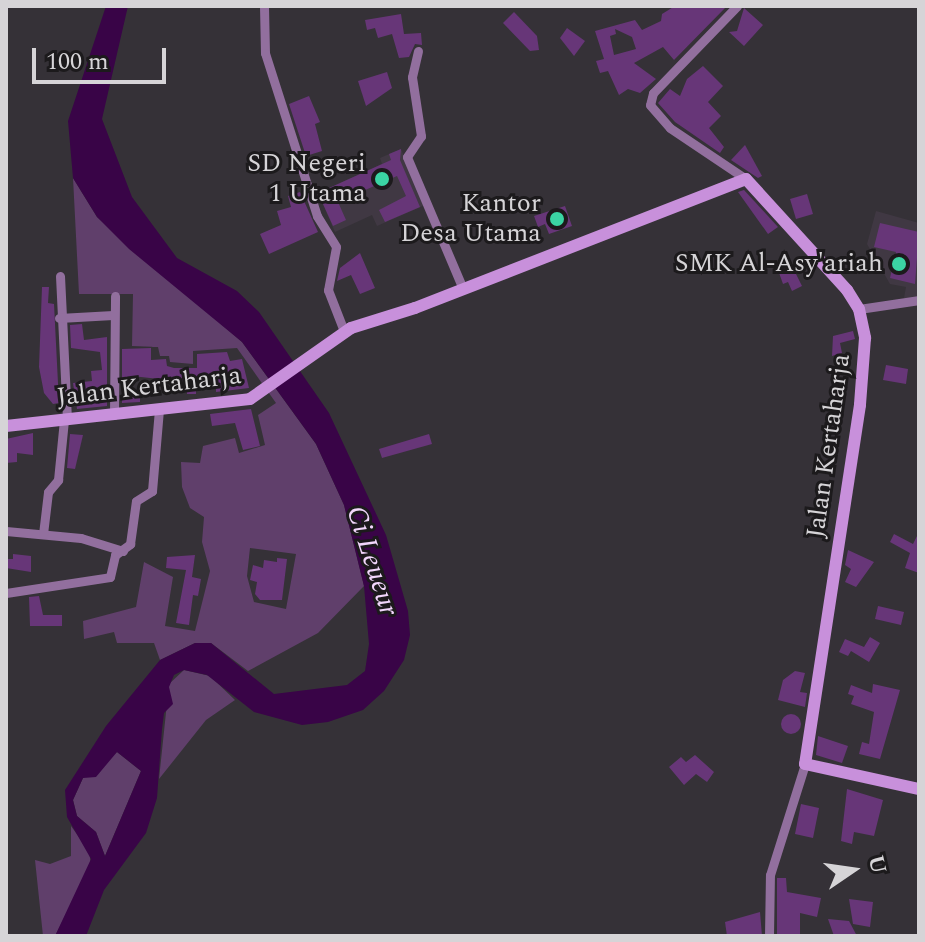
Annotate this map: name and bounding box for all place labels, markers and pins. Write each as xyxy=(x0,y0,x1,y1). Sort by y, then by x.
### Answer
place label: SD Negeri 1 Utama xyxy=(247,148,366,210)
marker: SD Negeri 1 Utama xyxy=(373,170,391,188)
place label: Kantor Desa Utama xyxy=(400,188,541,250)
marker: Kantor Desa Utama xyxy=(548,210,566,228)
place label: SMK Al-Asy'ariah xyxy=(675,248,883,280)
marker: SMK Al-Asy'ariah xyxy=(890,255,908,273)

